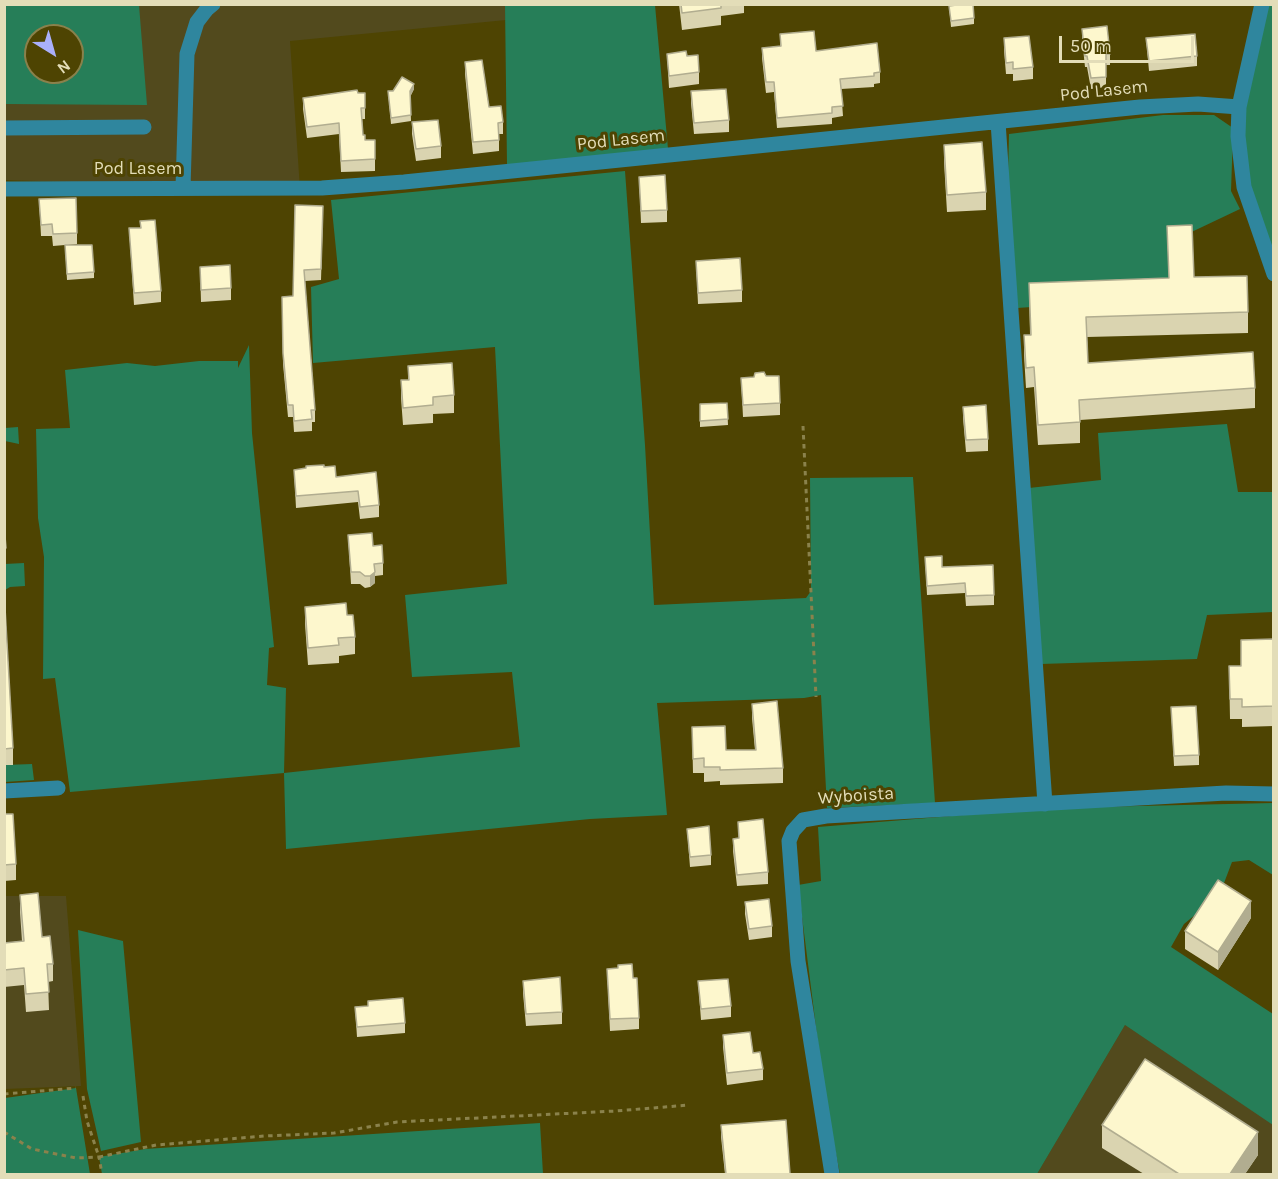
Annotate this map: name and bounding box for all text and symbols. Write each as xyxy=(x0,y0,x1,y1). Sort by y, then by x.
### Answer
north arrow xyxy=(24,24,84,84)
scale bar xyxy=(1062,24,1197,62)
text: 50 m xyxy=(1070,35,1112,57)
text: N xyxy=(54,56,74,78)
street label: Pod Lasem xyxy=(1059,76,1149,106)
street label: Pod Lasem xyxy=(576,125,666,155)
street label: Pod Lasem xyxy=(94,158,182,180)
street label: Wyboista xyxy=(817,783,895,809)

